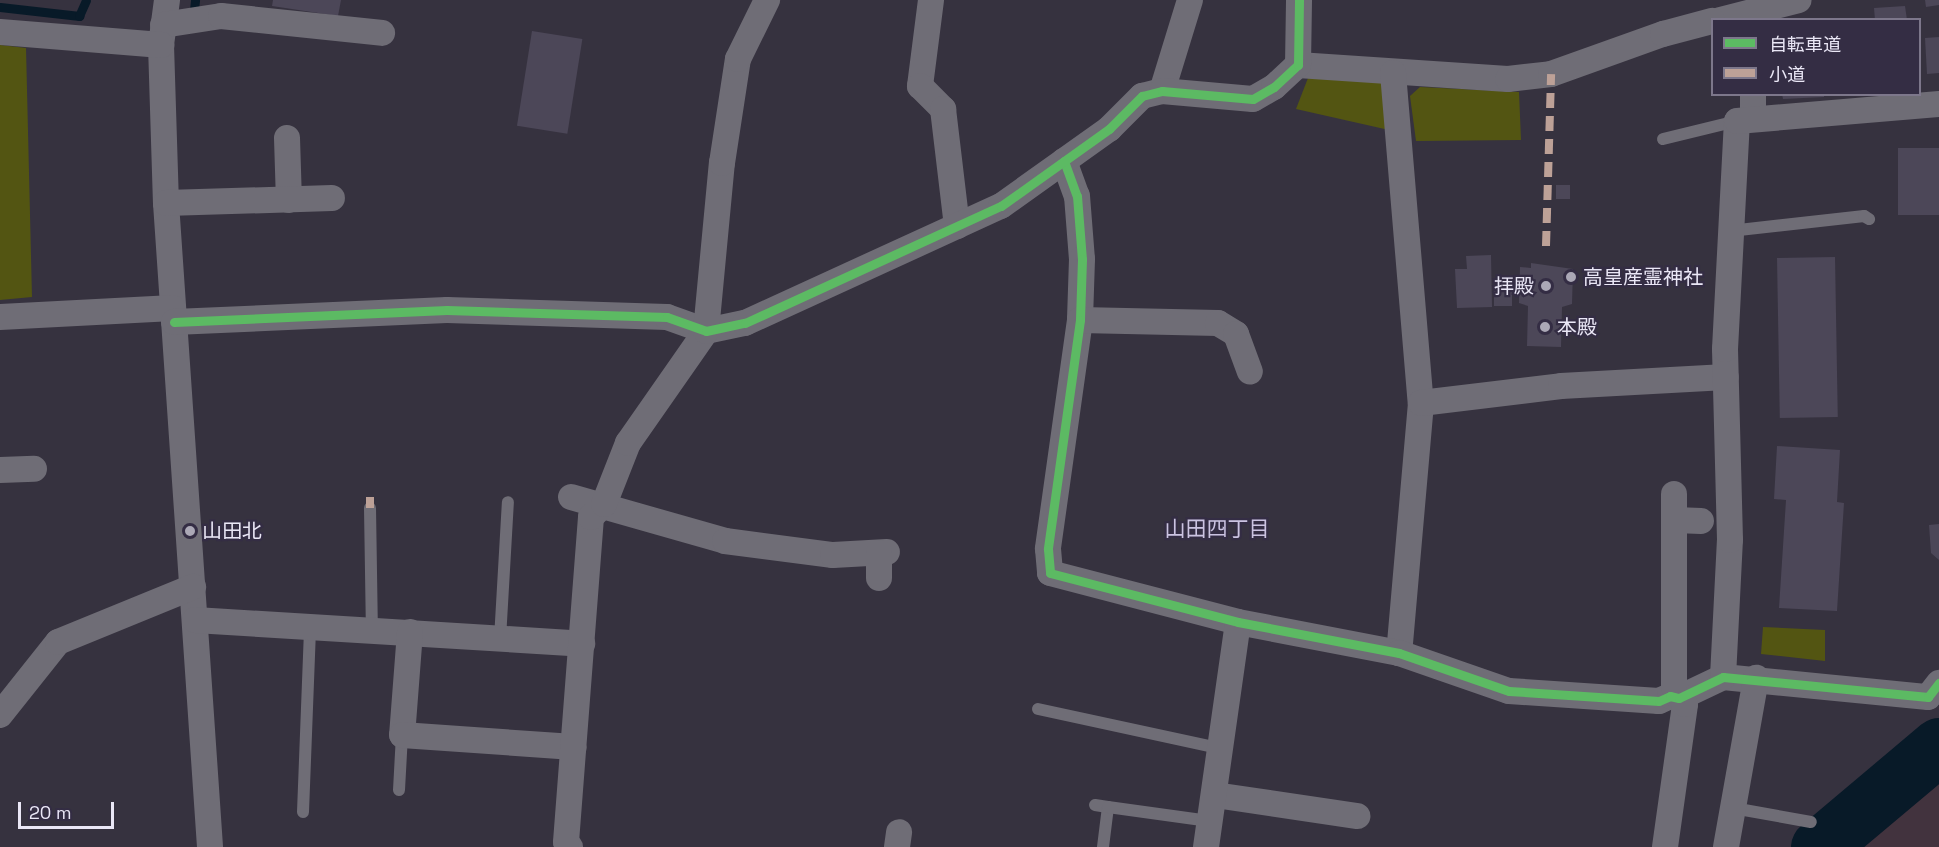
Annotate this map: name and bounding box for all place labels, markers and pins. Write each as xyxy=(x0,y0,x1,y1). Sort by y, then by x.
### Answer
place label: 高皇産霊神社 xyxy=(1583,265,1703,289)
marker: 高皇産霊神社 xyxy=(1564,270,1578,284)
place label: 拝殿 xyxy=(1494,274,1534,298)
marker: 拝殿 xyxy=(1539,279,1553,293)
place label: 本殿 xyxy=(1557,315,1597,339)
marker: 本殿 xyxy=(1538,320,1552,334)
place label: 山田北 xyxy=(202,519,262,543)
marker: 山田北 xyxy=(183,524,197,538)

